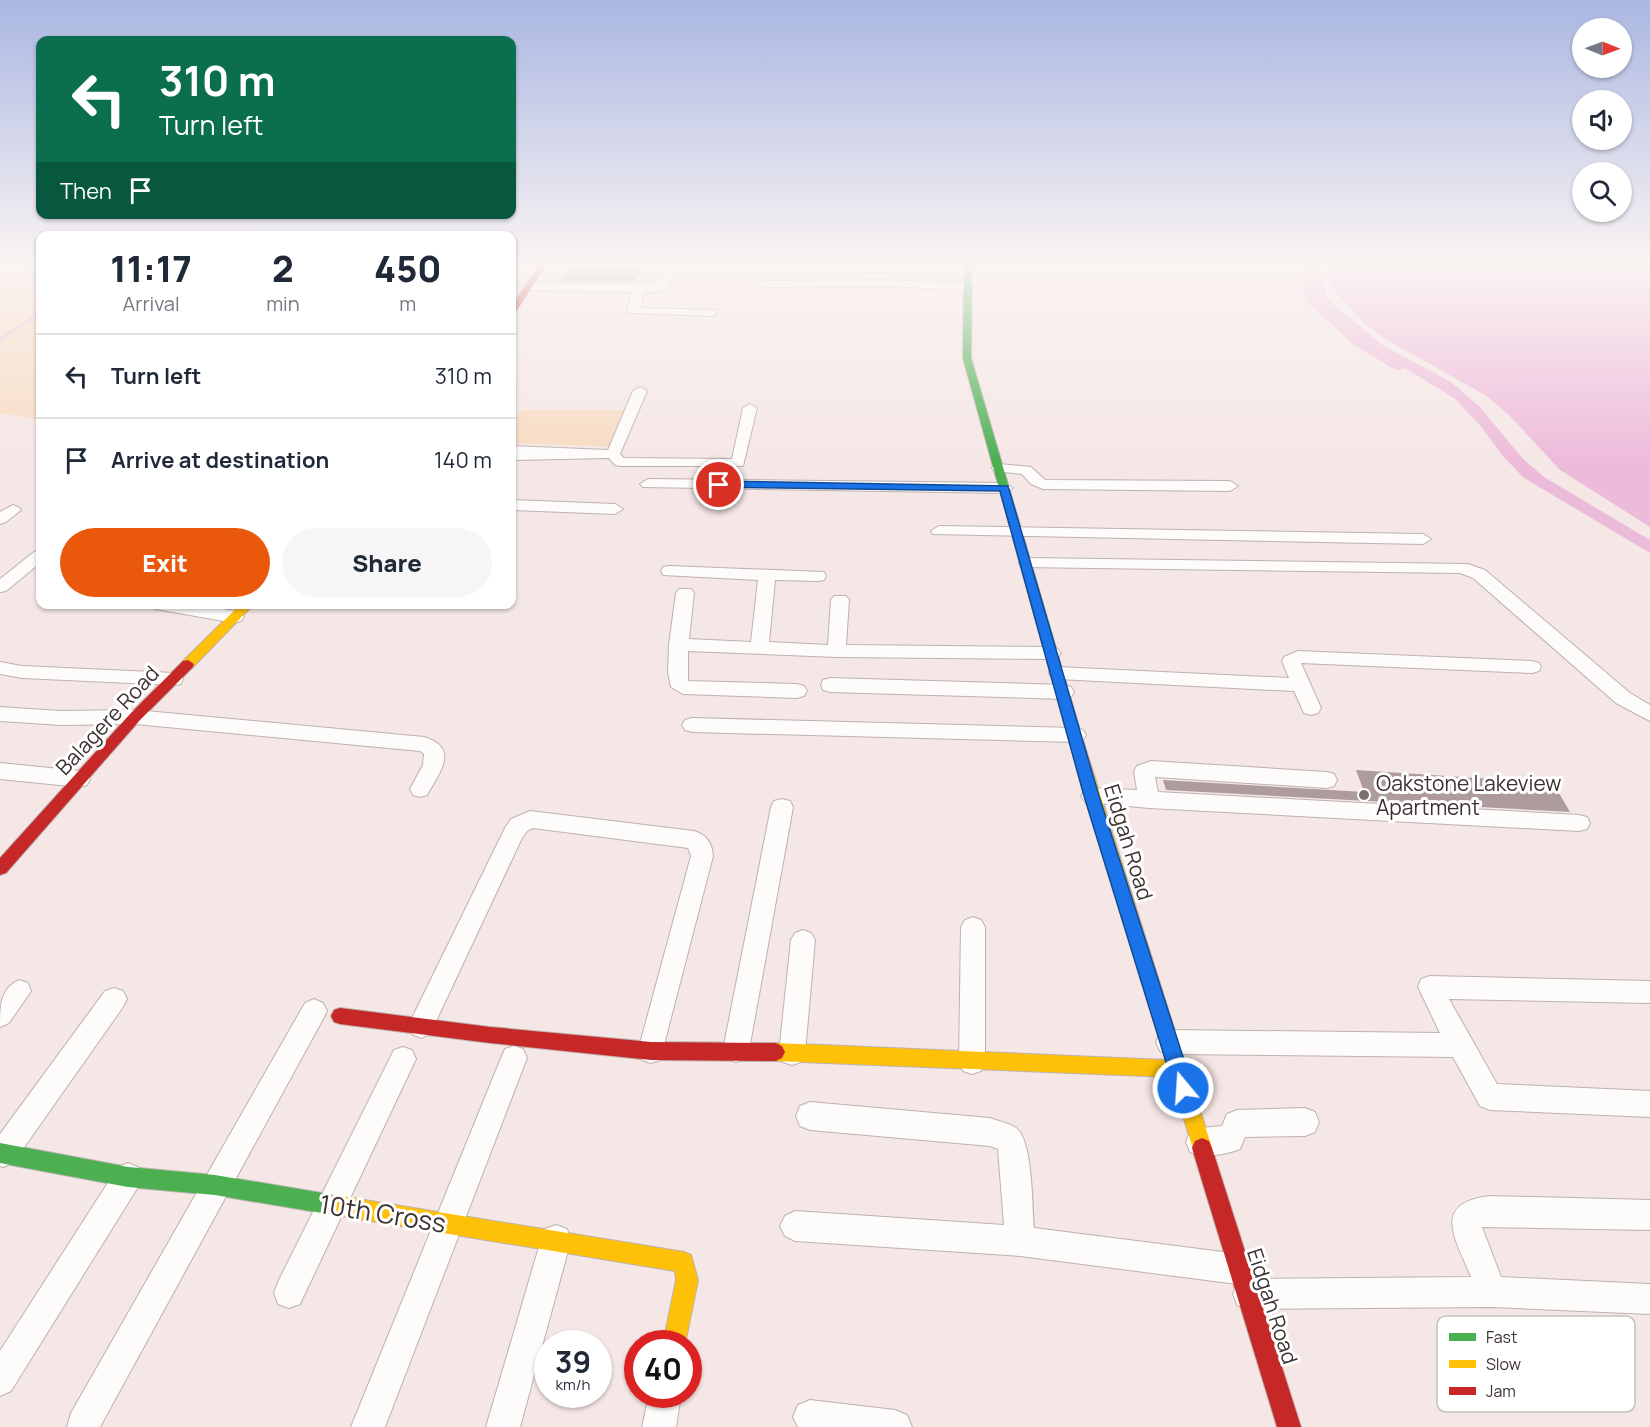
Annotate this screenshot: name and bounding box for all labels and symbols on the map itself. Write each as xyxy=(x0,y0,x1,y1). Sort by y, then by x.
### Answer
north arrow xyxy=(1572,18,1632,78)
pin xyxy=(693,459,744,510)
street label: Balagere Road xyxy=(49,659,165,781)
place label: Oakstone Lakeview Apartment xyxy=(1376,769,1561,821)
street label: Eidgah Road xyxy=(1098,781,1160,903)
marker: Oakstone Lakeview Apartment xyxy=(1357,788,1371,802)
position arrow xyxy=(1151,1056,1215,1120)
street label: 10th Cross xyxy=(317,1185,449,1241)
street label: Eidgah Road xyxy=(1241,1245,1305,1367)
legend xyxy=(1437,1316,1635,1412)
text: Fast xyxy=(1486,1326,1517,1348)
speed limit sign: 40 xyxy=(624,1330,702,1408)
text: Slow xyxy=(1486,1353,1521,1375)
text: Jam xyxy=(1486,1380,1516,1402)

